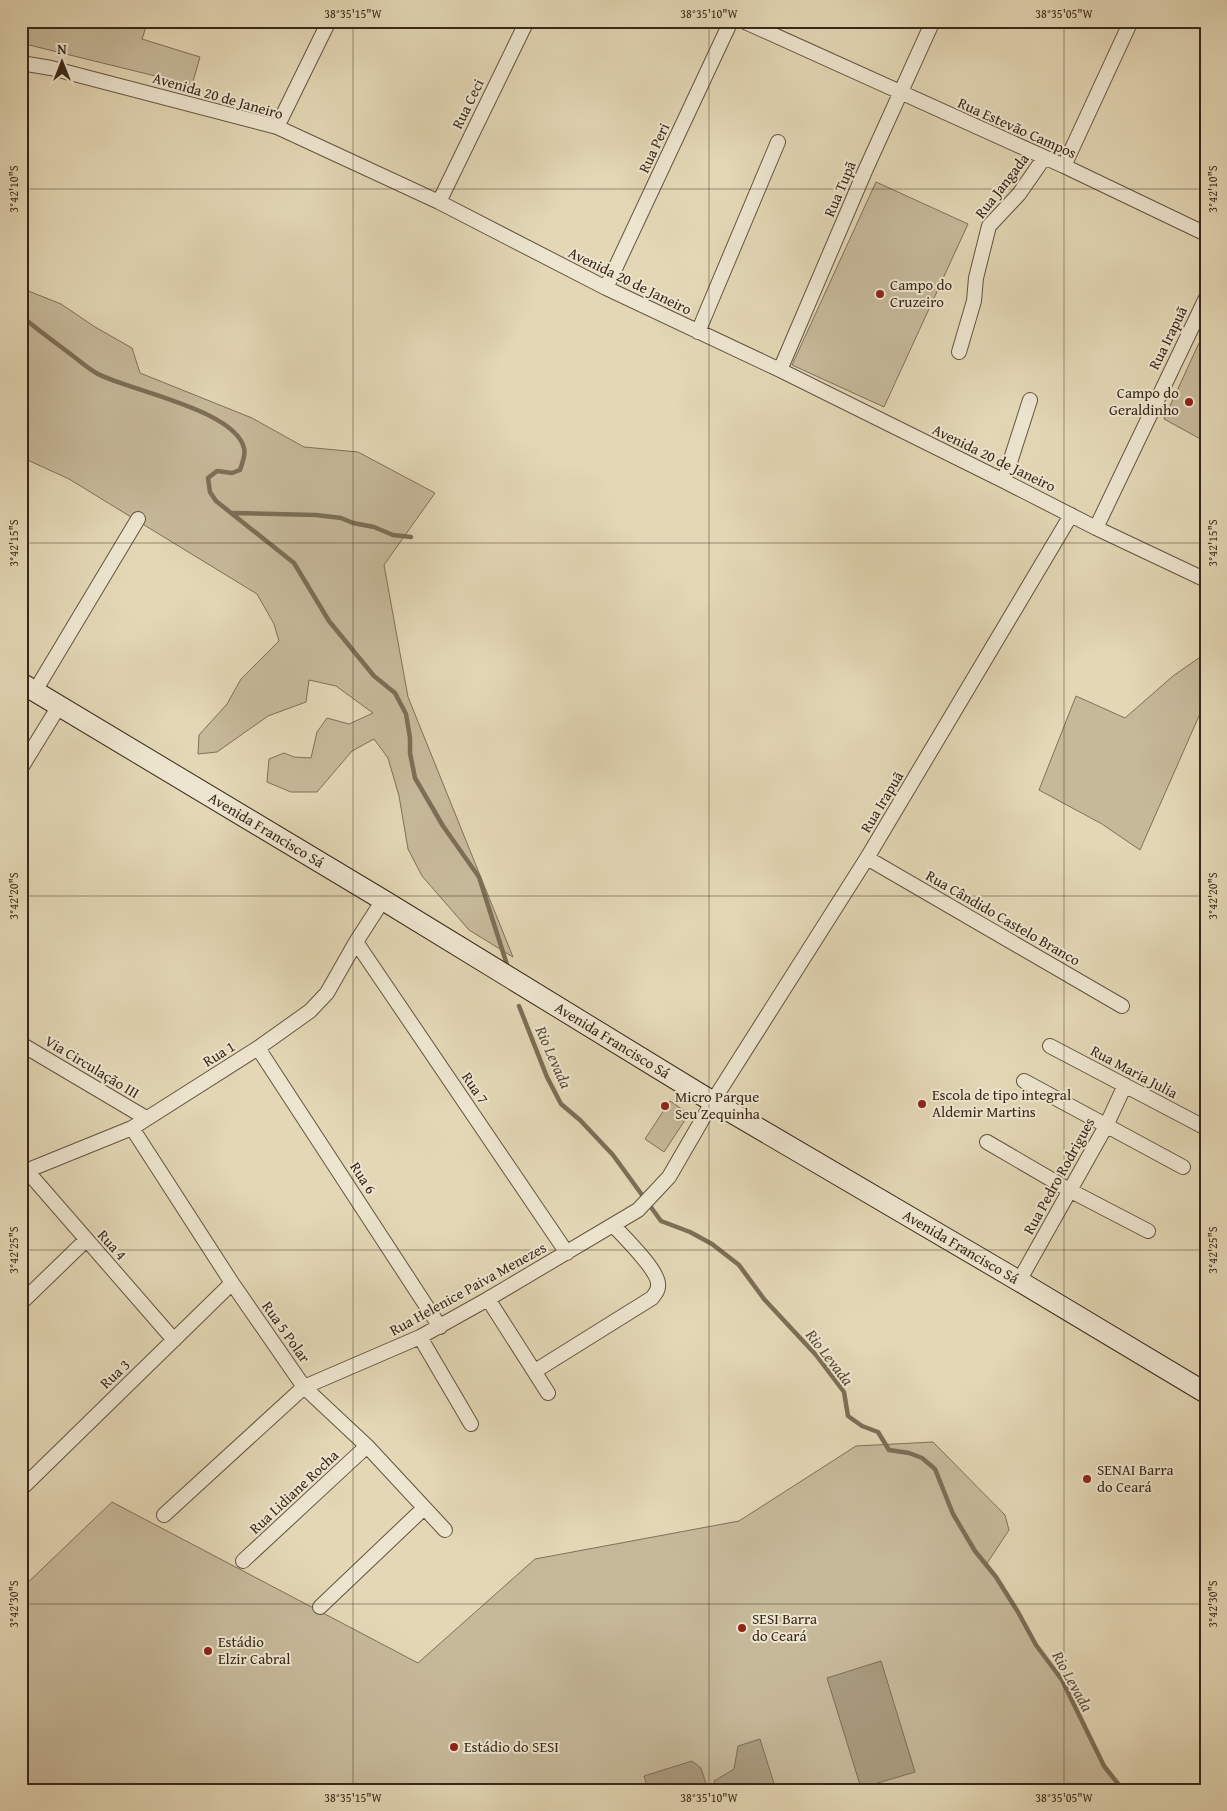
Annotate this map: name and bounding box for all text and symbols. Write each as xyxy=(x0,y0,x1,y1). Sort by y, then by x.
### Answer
text: 38°35'15"W xyxy=(324,5,383,22)
text: 38°35'10"W xyxy=(680,5,739,22)
text: 38°35'05"W xyxy=(1035,5,1094,22)
north arrow xyxy=(38,38,88,88)
text: N xyxy=(57,39,67,59)
street label: Avenida 20 de Janeiro xyxy=(150,67,286,124)
street label: Rua Ceci xyxy=(446,75,489,132)
street label: Rua Estevão Campos xyxy=(955,92,1080,163)
street label: Rua Peri xyxy=(633,119,674,176)
street label: Rua Jangada xyxy=(970,149,1034,223)
street label: Rua Tupã xyxy=(818,158,861,220)
text: 3°42'10"S xyxy=(5,165,22,213)
text: 3°42'10"S xyxy=(1204,165,1221,213)
street label: Avenida 20 de Janeiro xyxy=(565,242,696,320)
place label: Campo do Cruzeiro xyxy=(890,274,953,312)
marker: Campo do Cruzeiro xyxy=(874,288,886,300)
street label: Rua Irapuã xyxy=(1143,303,1192,373)
place label: Campo do Geraldinho xyxy=(1109,382,1179,420)
marker: Campo do Geraldinho xyxy=(1183,396,1195,408)
street label: Avenida 20 de Janeiro xyxy=(929,419,1060,497)
text: 3°42'15"S xyxy=(5,519,22,567)
text: 3°42'15"S xyxy=(1204,519,1221,567)
street label: Rua Irapuã xyxy=(855,767,908,836)
street label: Avenida Francisco Sá xyxy=(205,787,328,872)
street label: Rua Cândido Castelo Branco xyxy=(922,865,1085,971)
text: 3°42'20"S xyxy=(5,872,22,920)
text: 3°42'20"S xyxy=(1204,872,1221,920)
street label: Avenida Francisco Sá xyxy=(551,997,674,1083)
water label: Rio Levada xyxy=(529,1021,579,1093)
street label: Via Circulação III xyxy=(41,1030,144,1103)
street label: Rua 1 xyxy=(199,1036,239,1072)
street label: Rua Maria Julia xyxy=(1087,1040,1181,1103)
street label: Rua 7 xyxy=(457,1068,494,1108)
place label: Escola de tipo integral Aldemir Martins xyxy=(932,1084,1071,1122)
place label: Micro Parque Seu Zequinha xyxy=(675,1086,760,1124)
marker: Escola de tipo integral Aldemir Martins xyxy=(916,1098,928,1110)
marker: Micro Parque Seu Zequinha xyxy=(659,1100,671,1112)
street label: Rua Pedro Rodrigues xyxy=(1018,1114,1099,1238)
street label: Rua 6 xyxy=(345,1158,382,1198)
street label: Avenida Francisco Sá xyxy=(899,1204,1023,1289)
street label: Rua 4 xyxy=(93,1225,132,1264)
text: 3°42'25"S xyxy=(5,1226,22,1274)
text: 3°42'25"S xyxy=(1204,1226,1221,1274)
street label: Rua Helenice Paiva Menezes xyxy=(386,1237,550,1340)
street label: Rua 5 Polar xyxy=(257,1297,315,1367)
water label: Rio Levada xyxy=(800,1323,860,1391)
street label: Rua 3 xyxy=(95,1354,134,1393)
street label: Rua Lidiane Rocha xyxy=(244,1445,343,1539)
place label: SENAI Barra do Ceará xyxy=(1097,1459,1174,1497)
marker: SENAI Barra do Ceará xyxy=(1081,1473,1093,1485)
text: 3°42'30"S xyxy=(5,1580,22,1628)
text: 3°42'30"S xyxy=(1204,1580,1221,1628)
place label: SESI Barra do Ceará xyxy=(752,1608,817,1646)
marker: SESI Barra do Ceará xyxy=(736,1622,748,1634)
place label: Estádio Elzir Cabral xyxy=(218,1631,290,1669)
marker: Estádio Elzir Cabral xyxy=(202,1645,214,1657)
water label: Rio Levada xyxy=(1046,1645,1100,1716)
place label: Estádio do SESI xyxy=(464,1736,559,1757)
marker: Estádio do SESI xyxy=(448,1741,460,1753)
text: 38°35'15"W xyxy=(324,1789,383,1806)
text: 38°35'10"W xyxy=(680,1789,739,1806)
text: 38°35'05"W xyxy=(1035,1789,1094,1806)

